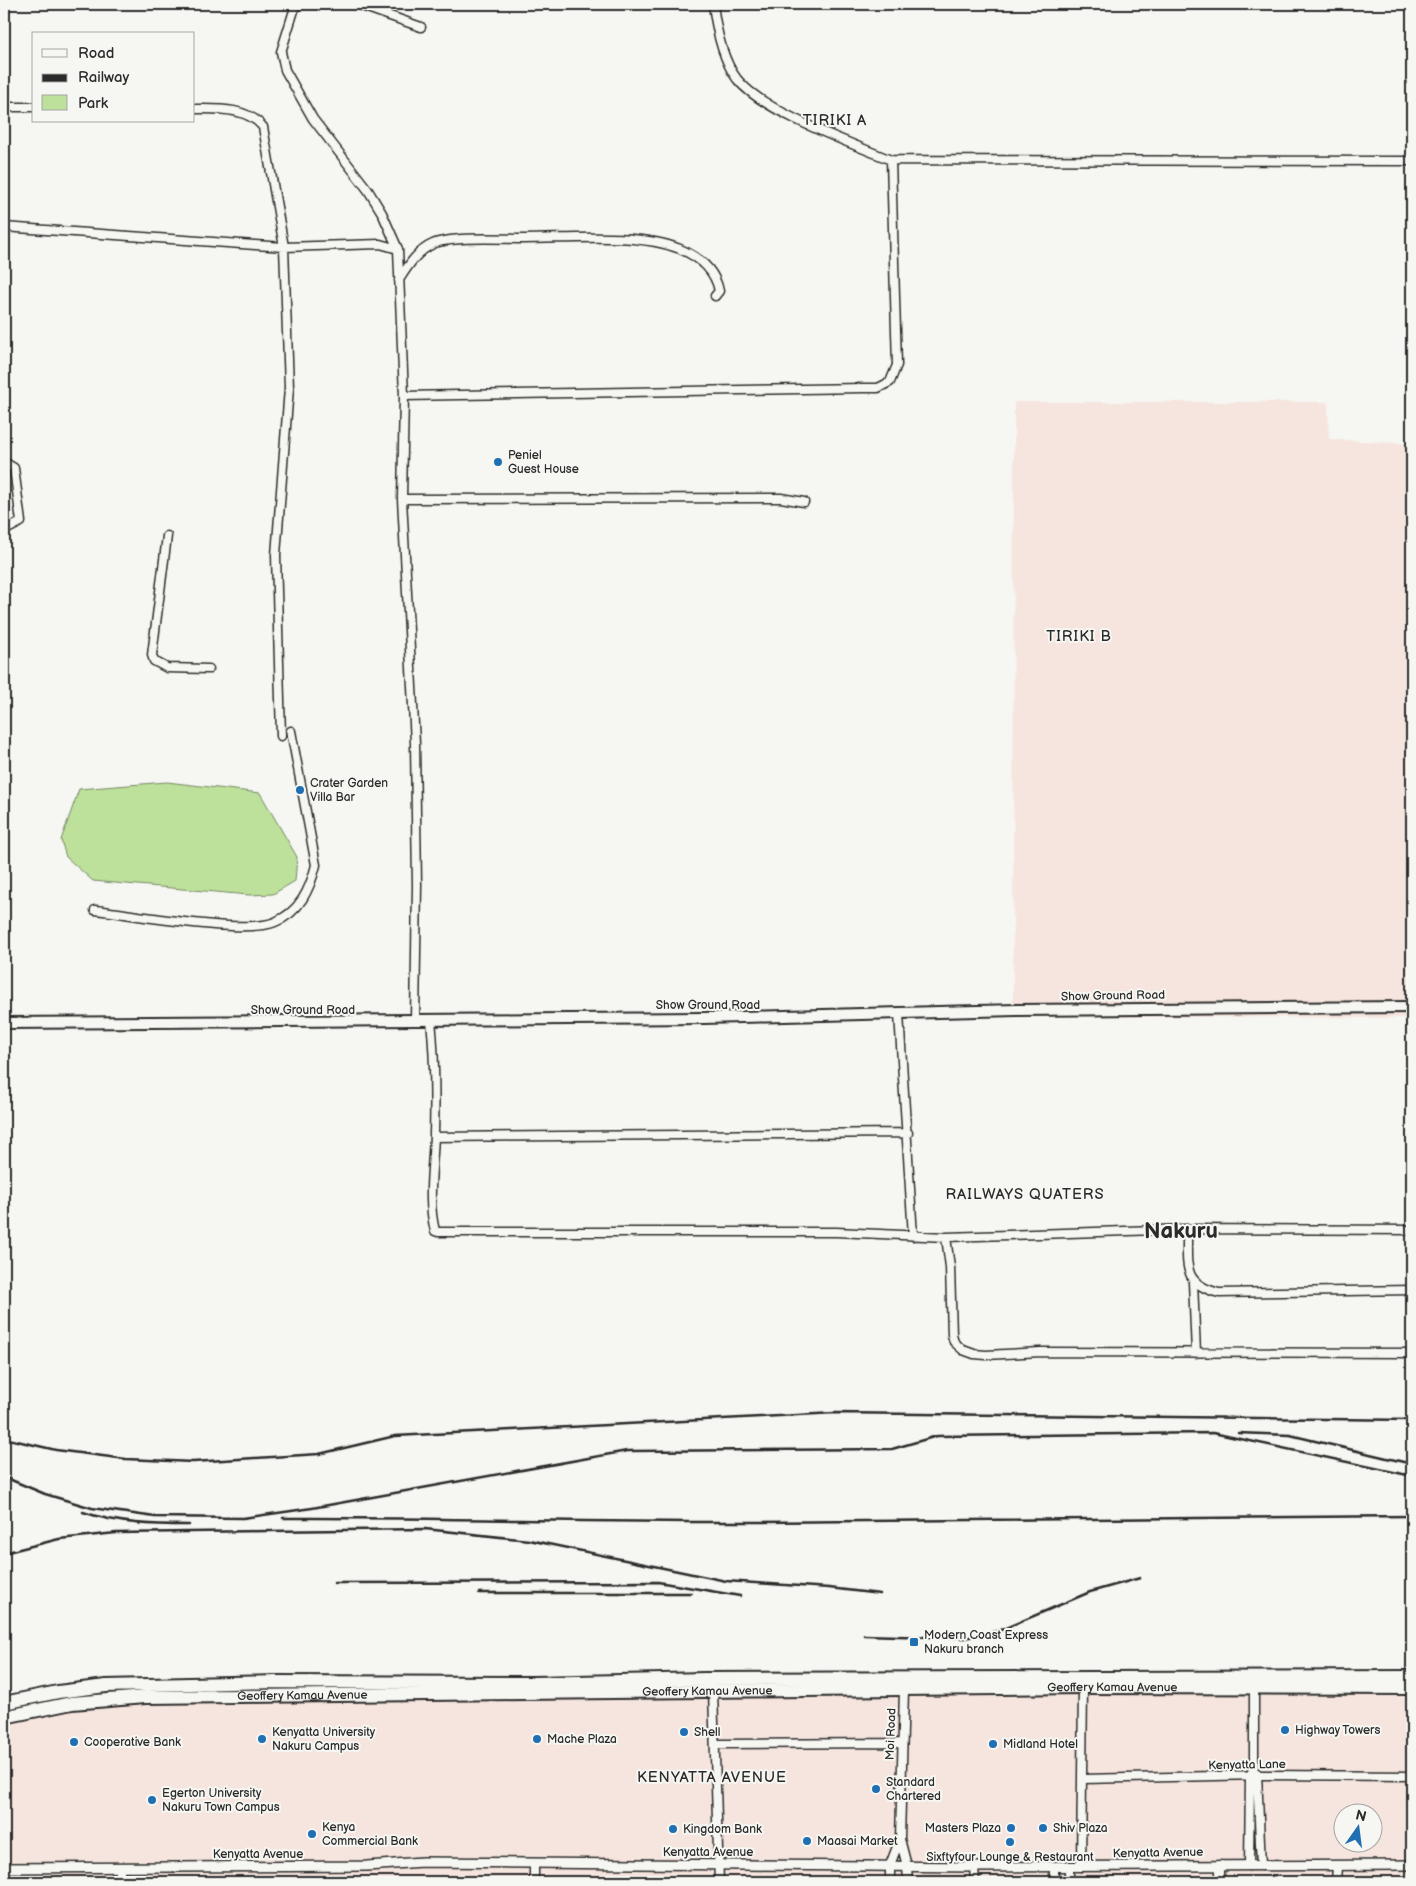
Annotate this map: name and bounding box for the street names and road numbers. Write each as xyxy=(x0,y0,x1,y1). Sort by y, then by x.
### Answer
street label: Show Ground Road xyxy=(1061,988,1165,1004)
street label: Show Ground Road xyxy=(656,998,760,1013)
street label: Show Ground Road xyxy=(251,1003,355,1018)
street label: Geoffery Kamau Avenue xyxy=(1047,1679,1177,1695)
street label: Geoffery Kamau Avenue xyxy=(642,1683,773,1699)
street label: Geoffery Kamau Avenue xyxy=(237,1687,368,1704)
street label: Moi Road xyxy=(883,1708,899,1760)
street label: Kenyatta Lane xyxy=(1208,1757,1286,1773)
street label: Kenyatta Avenue xyxy=(663,1845,753,1860)
street label: Kenyatta Avenue xyxy=(1113,1845,1203,1861)
street label: Kenyatta Avenue xyxy=(213,1847,303,1862)

